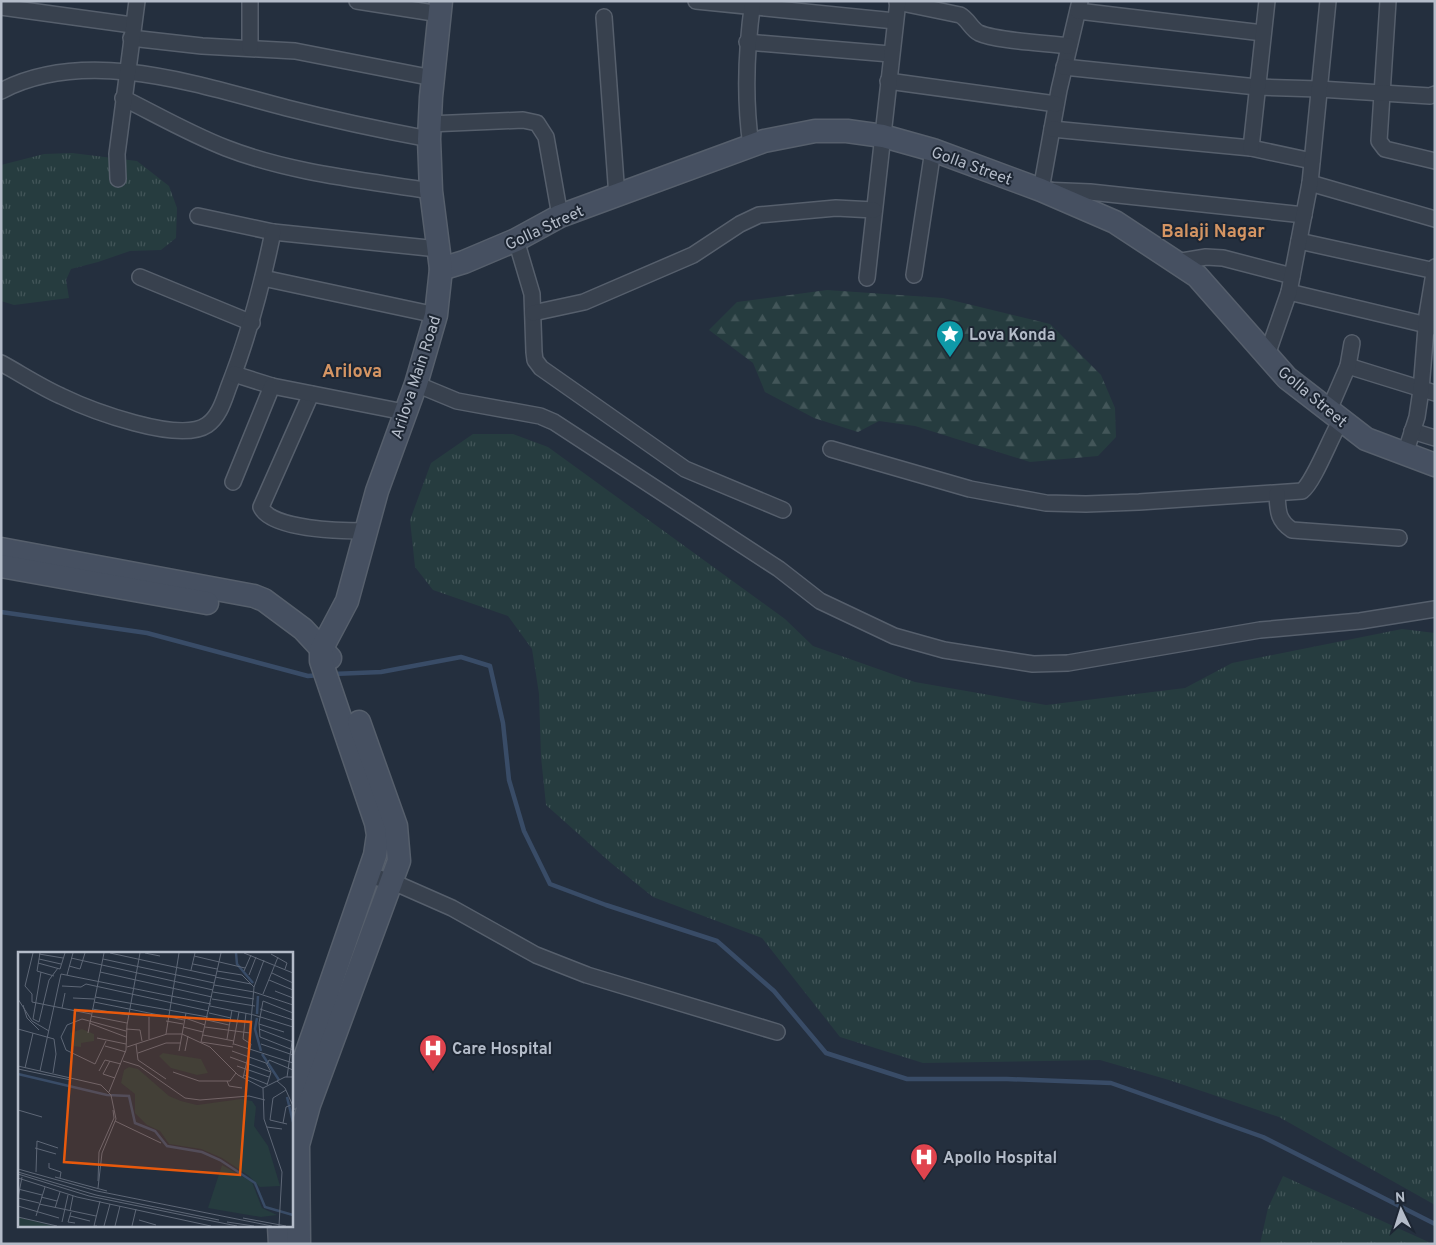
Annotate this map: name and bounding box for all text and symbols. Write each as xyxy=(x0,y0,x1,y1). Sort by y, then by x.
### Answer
street label: Golla Street xyxy=(928,143,1014,191)
street label: Golla Street xyxy=(502,202,587,256)
district label: Balaji Nagar xyxy=(1161,221,1265,244)
street label: Arilova Main Road xyxy=(387,313,446,442)
place icon: Lova Konda xyxy=(935,319,965,358)
place label: Lova Konda xyxy=(969,326,1056,346)
district label: Arilova xyxy=(322,361,382,384)
street label: Golla Street xyxy=(1273,363,1351,432)
inset map xyxy=(18,952,292,1228)
hospital icon: Care Hospital xyxy=(418,1033,448,1072)
place label: Care Hospital xyxy=(452,1040,552,1060)
hospital icon: Apollo Hospital xyxy=(909,1142,939,1181)
place label: Apollo Hospital xyxy=(943,1149,1057,1169)
north arrow xyxy=(1376,1185,1426,1235)
text: N xyxy=(1395,1190,1406,1207)

